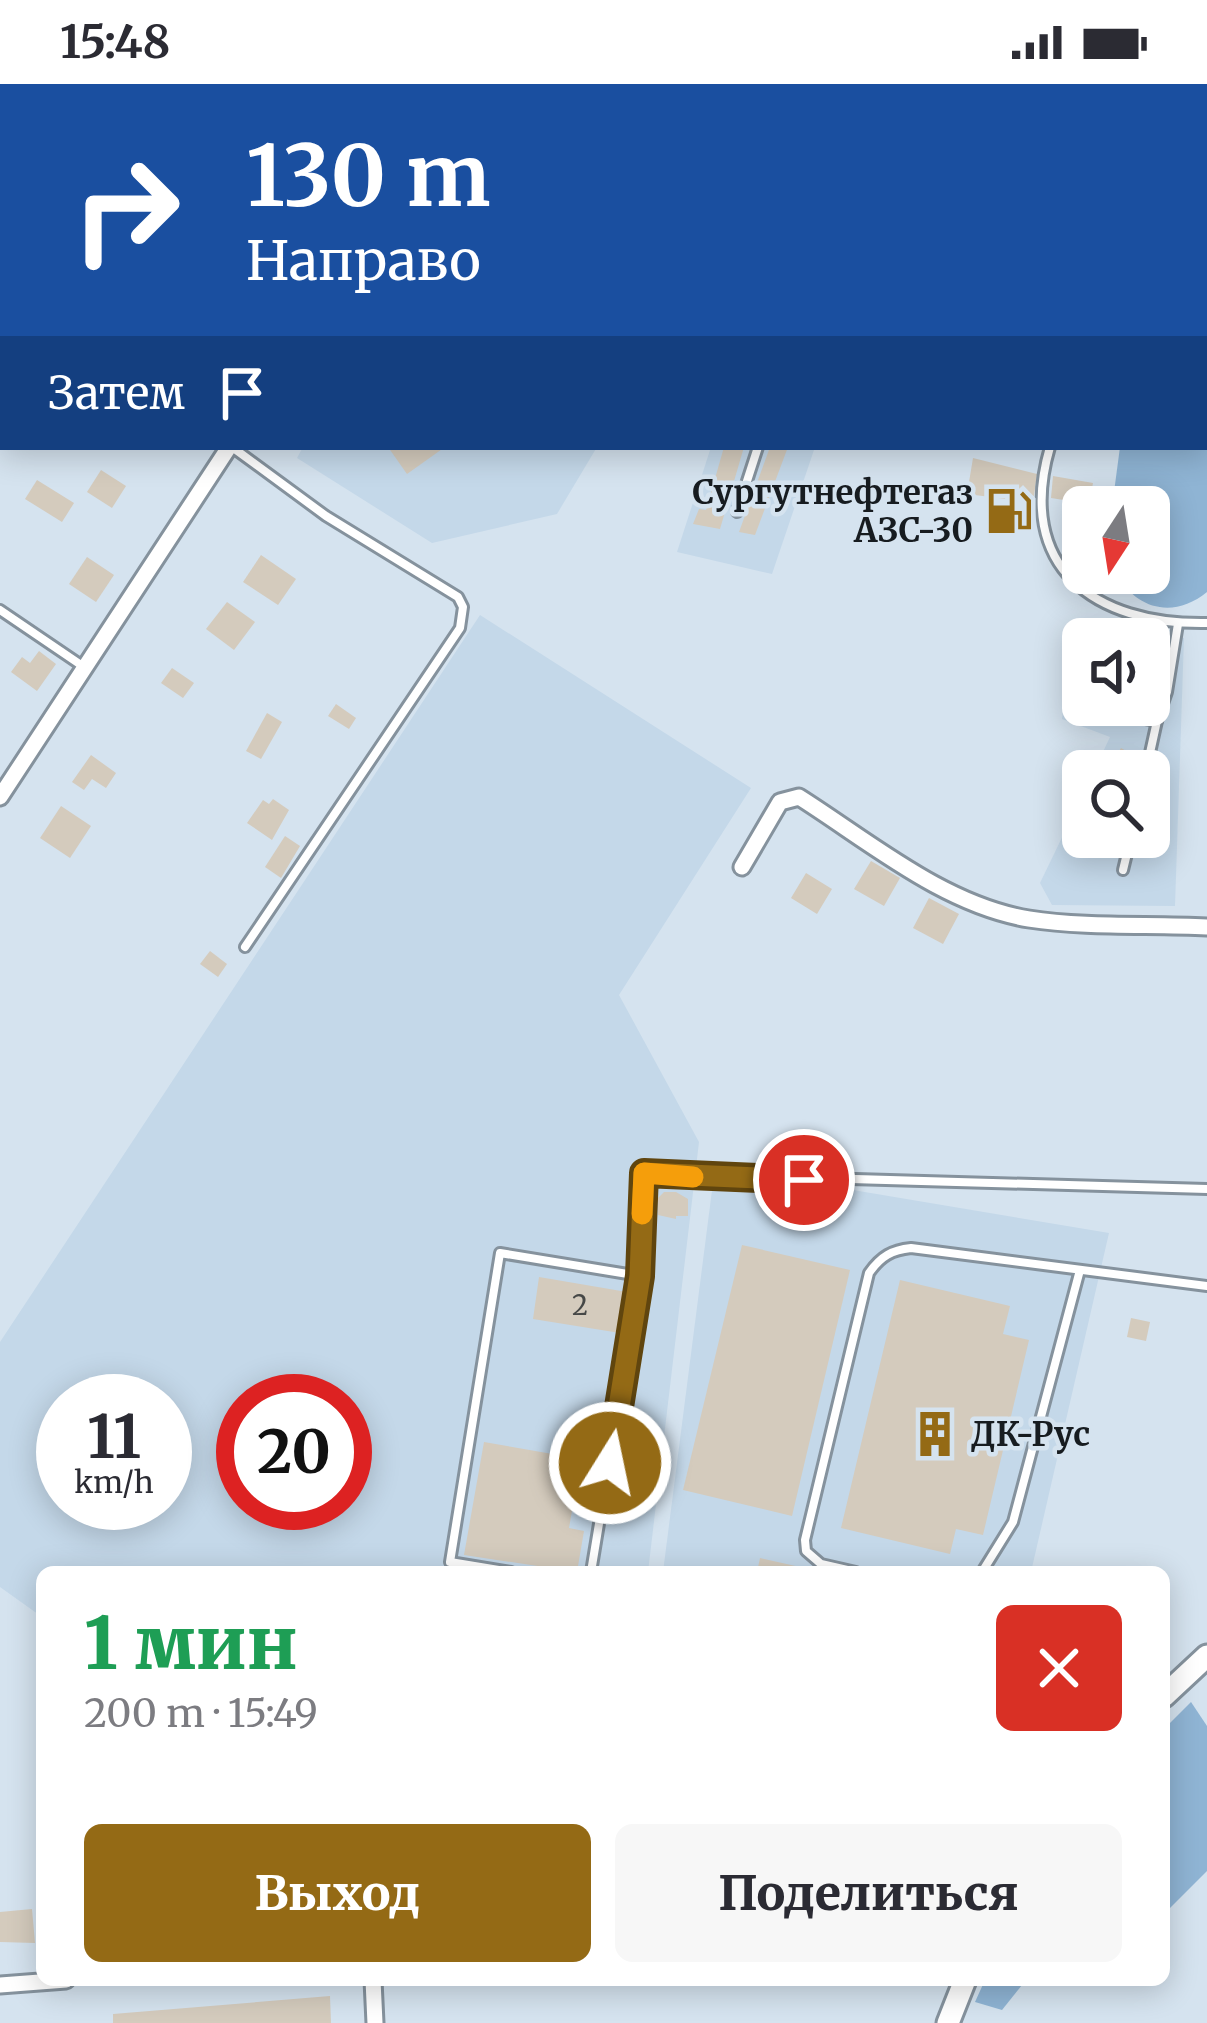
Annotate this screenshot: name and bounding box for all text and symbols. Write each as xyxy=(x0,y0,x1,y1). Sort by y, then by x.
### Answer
text: 15:48 xyxy=(60,14,170,70)
text: 130 m xyxy=(246,123,490,229)
icon: right xyxy=(48,132,204,288)
text: Направо xyxy=(246,227,481,295)
icon: arrive xyxy=(209,360,275,426)
text: Затем xyxy=(48,365,185,421)
place label: Сургутнефтегаз АЗС-30 xyxy=(692,472,973,551)
fuel station icon: Сургутнефтегаз АЗС-30 xyxy=(984,486,1034,536)
north arrow xyxy=(1062,486,1170,594)
map controls xyxy=(1062,486,1170,858)
button: sound xyxy=(1062,618,1170,726)
button: search xyxy=(1062,750,1170,858)
pin xyxy=(753,1129,855,1231)
icon: arrive xyxy=(771,1147,837,1213)
house number: 2 xyxy=(572,1288,588,1322)
speed limit sign: 20 xyxy=(216,1374,372,1530)
text: 11 xyxy=(87,1399,141,1474)
position arrow xyxy=(547,1400,673,1526)
building icon: ДК-Рус xyxy=(910,1409,960,1459)
place label: ДК-Рус xyxy=(971,1414,1090,1455)
text: km/h xyxy=(74,1463,154,1501)
text: 1 мин xyxy=(84,1598,298,1689)
button: close xyxy=(996,1605,1122,1731)
text: 200 m · 15:49 xyxy=(84,1689,318,1738)
button: Выход xyxy=(84,1824,591,1962)
button: Поделиться xyxy=(615,1824,1122,1962)

